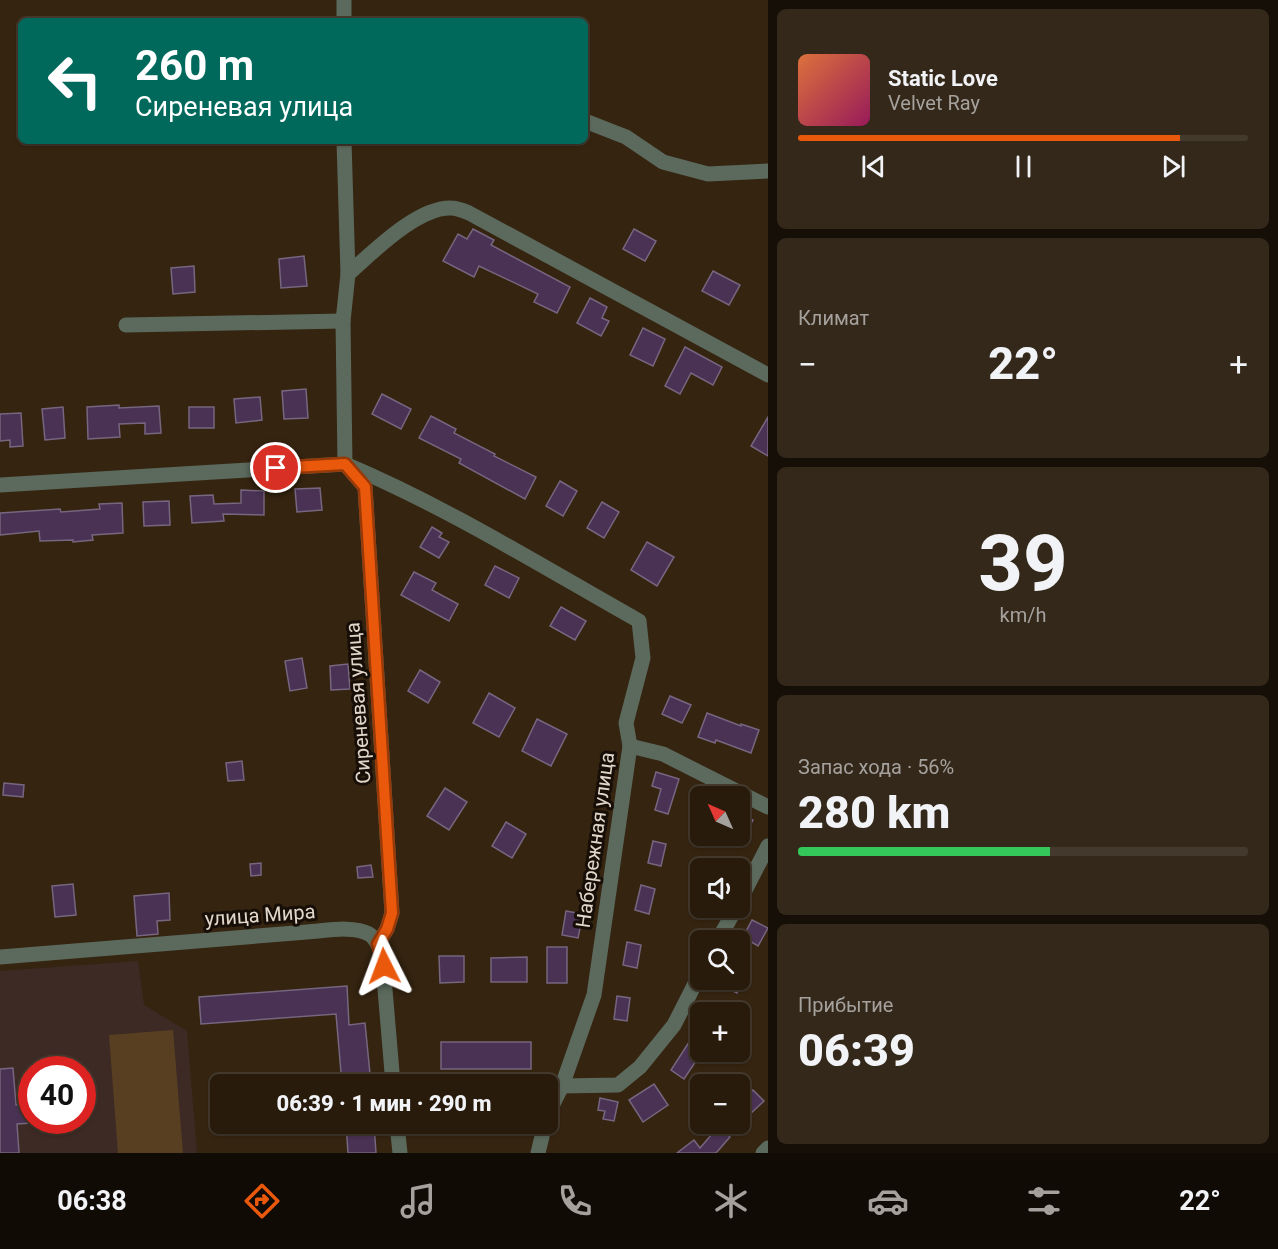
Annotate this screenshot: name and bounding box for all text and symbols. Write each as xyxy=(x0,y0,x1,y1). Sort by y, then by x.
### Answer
text: 260 m xyxy=(135,41,254,90)
icon: left xyxy=(36,42,114,120)
text: Static Love xyxy=(888,66,998,91)
text: Сиреневая улица xyxy=(135,91,353,123)
text: Velvet Ray xyxy=(888,91,980,115)
icon: previous xyxy=(857,150,890,183)
icon: pause xyxy=(1007,150,1040,183)
icon: next xyxy=(1157,150,1190,183)
text: Климат xyxy=(798,306,869,330)
text: 22° xyxy=(988,337,1058,390)
text: − xyxy=(798,345,817,384)
text: + xyxy=(1229,345,1248,384)
pin xyxy=(250,442,301,493)
icon: arrive xyxy=(259,451,292,484)
text: 39 xyxy=(978,518,1068,609)
text: km/h xyxy=(1000,603,1046,627)
street label: Сиреневая улица xyxy=(340,622,376,784)
street label: Набережная улица xyxy=(571,751,619,929)
text: Запас хода · 56% xyxy=(798,755,954,779)
north arrow xyxy=(690,786,750,846)
map controls xyxy=(690,786,750,1134)
text: 280 km xyxy=(798,786,950,839)
button: sound xyxy=(690,858,750,918)
street label: улица Мира xyxy=(204,899,316,931)
button: search xyxy=(690,930,750,990)
position arrow xyxy=(352,934,416,998)
text: Прибытие xyxy=(798,993,893,1017)
button: + xyxy=(690,1002,750,1062)
text: 06:39 xyxy=(798,1024,915,1077)
speed limit sign: 40 xyxy=(18,1056,96,1134)
button: − xyxy=(690,1074,750,1134)
text: 06:39 · 1 мин · 290 m xyxy=(276,1091,492,1116)
icon: directions xyxy=(241,1180,283,1222)
icon: music xyxy=(397,1180,439,1222)
icon: phone xyxy=(554,1180,596,1222)
icon: climate xyxy=(710,1180,752,1222)
icon: car xyxy=(867,1180,909,1222)
icon: filters xyxy=(1023,1180,1065,1222)
text: 06:38 xyxy=(57,1185,127,1217)
text: 22° xyxy=(1179,1185,1221,1217)

